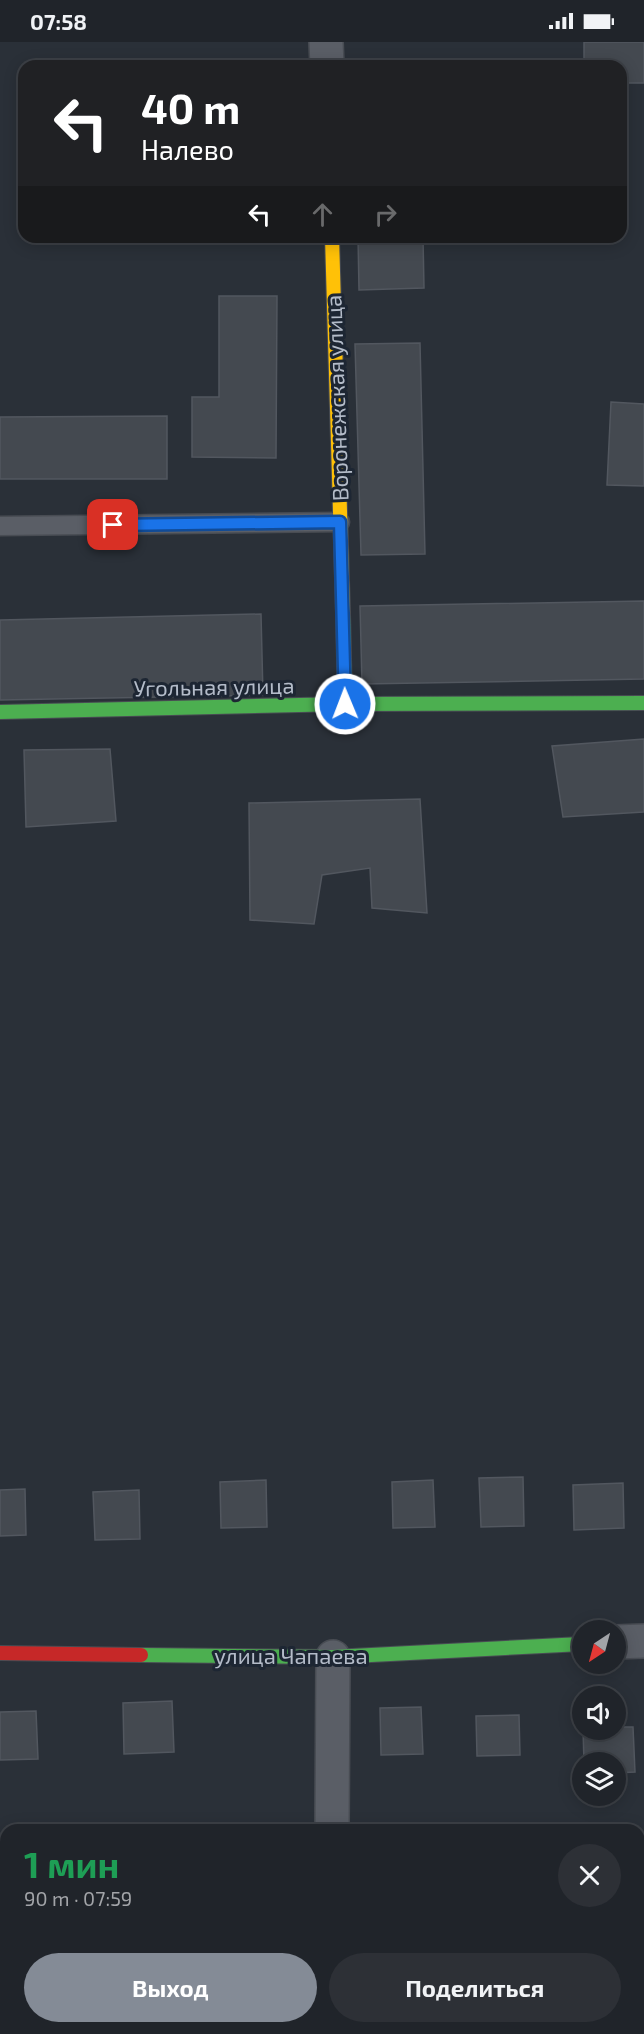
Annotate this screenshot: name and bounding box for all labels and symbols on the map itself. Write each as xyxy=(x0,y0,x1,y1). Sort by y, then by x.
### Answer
street label: Воронежская улица xyxy=(319,294,354,502)
pin xyxy=(87,499,138,550)
street label: Угольная улица xyxy=(133,672,295,701)
position arrow xyxy=(313,672,377,736)
north arrow xyxy=(572,1620,626,1674)
street label: улица Чапаева xyxy=(214,1642,368,1669)

